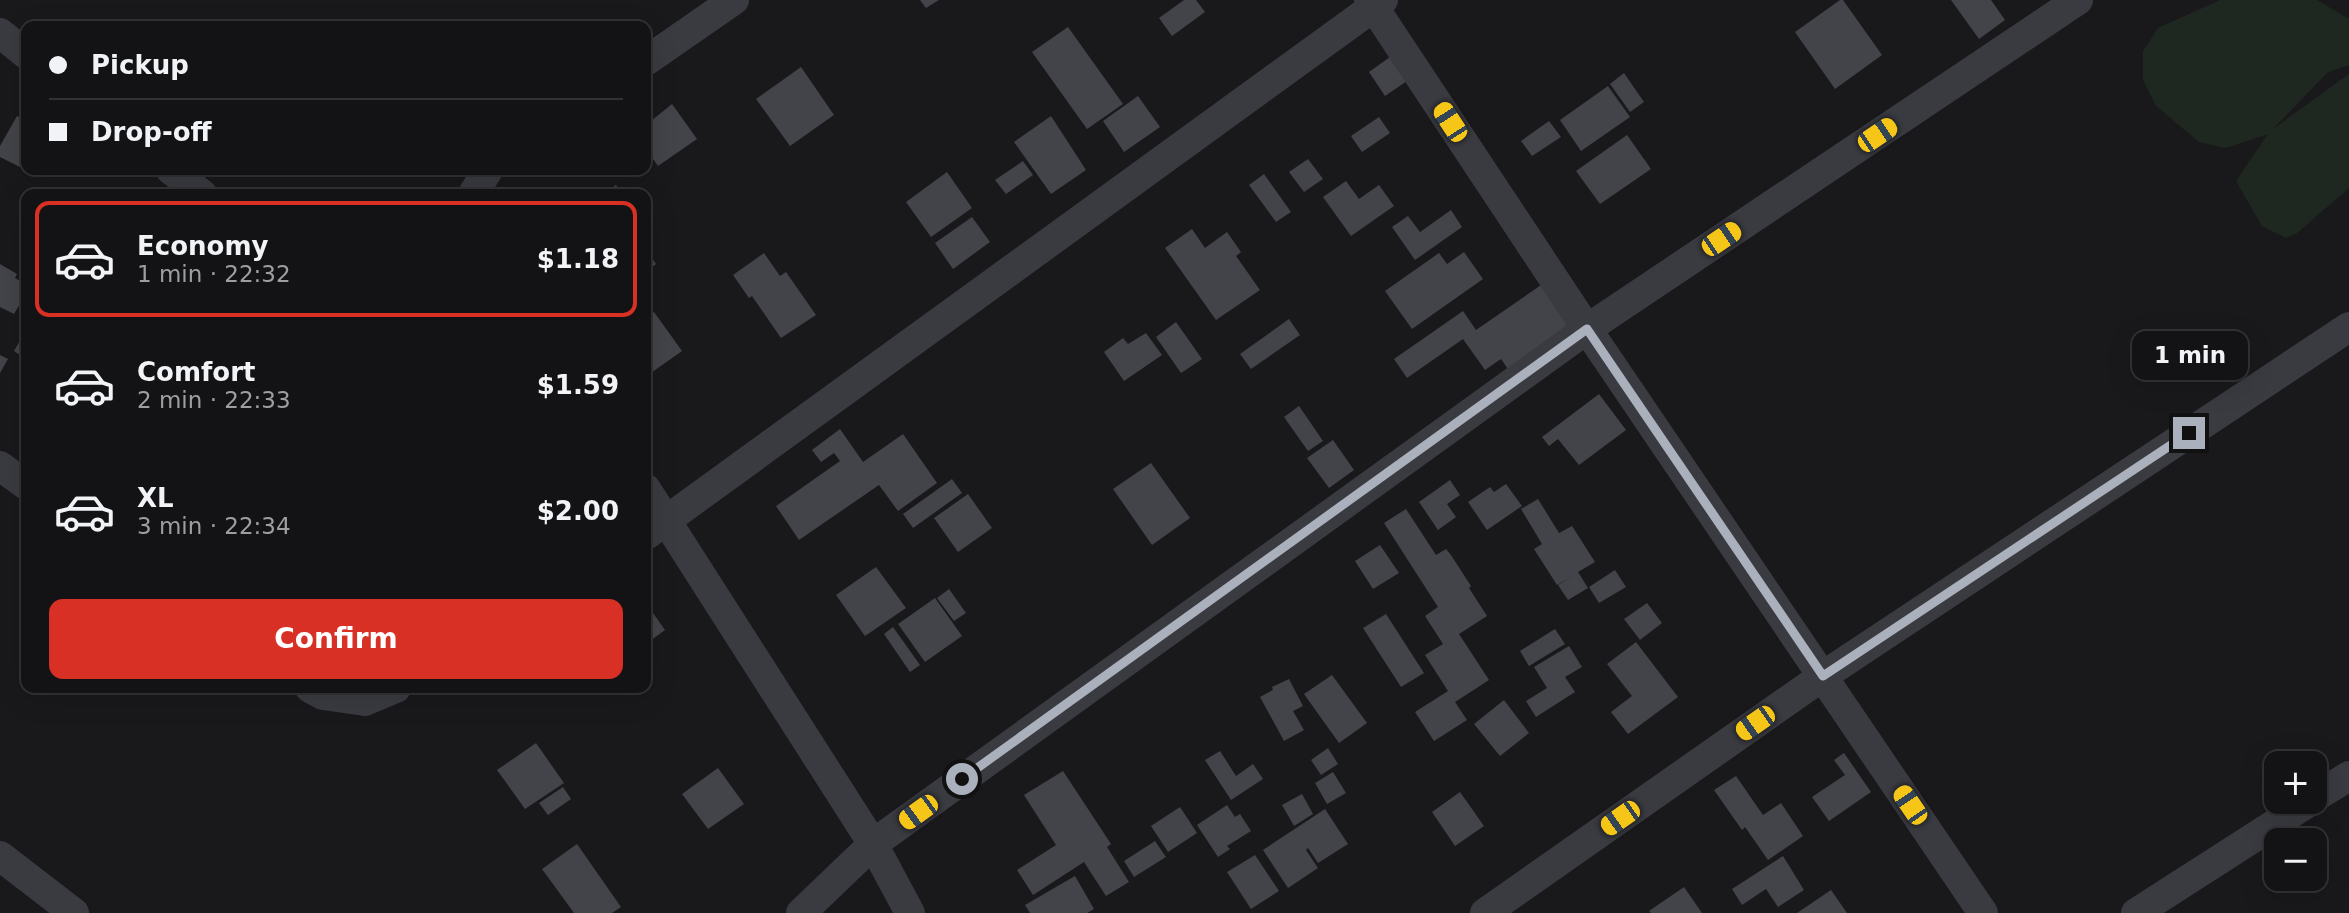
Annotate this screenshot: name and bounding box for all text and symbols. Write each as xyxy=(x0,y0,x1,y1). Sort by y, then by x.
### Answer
text: Pickup xyxy=(91,50,189,80)
car xyxy=(1430,99,1471,145)
car xyxy=(1854,115,1901,155)
text: Drop-off xyxy=(91,117,212,147)
car xyxy=(1698,219,1745,259)
icon: car xyxy=(53,228,116,291)
text: Economy xyxy=(137,231,268,261)
text: $1.18 xyxy=(537,244,619,274)
text: 1 min · 22:32 xyxy=(137,261,291,287)
callout: 1 min xyxy=(2131,332,2247,380)
text: 1 min xyxy=(2154,342,2226,368)
icon: car xyxy=(53,354,116,417)
text: Comfort xyxy=(137,357,255,387)
text: $1.59 xyxy=(537,370,619,400)
text: 2 min · 22:33 xyxy=(137,387,291,413)
route end xyxy=(2173,417,2205,449)
icon: car xyxy=(53,480,116,543)
text: XL xyxy=(137,483,174,513)
text: $2.00 xyxy=(537,496,619,526)
text: 3 min · 22:34 xyxy=(137,513,291,539)
button: Confirm xyxy=(49,599,623,679)
car xyxy=(1732,702,1779,744)
map controls xyxy=(2264,751,2327,891)
button: + xyxy=(2264,751,2327,814)
route start xyxy=(946,763,978,795)
car xyxy=(1890,782,1931,828)
car xyxy=(895,791,942,833)
car xyxy=(1597,797,1644,839)
button: − xyxy=(2264,828,2327,891)

